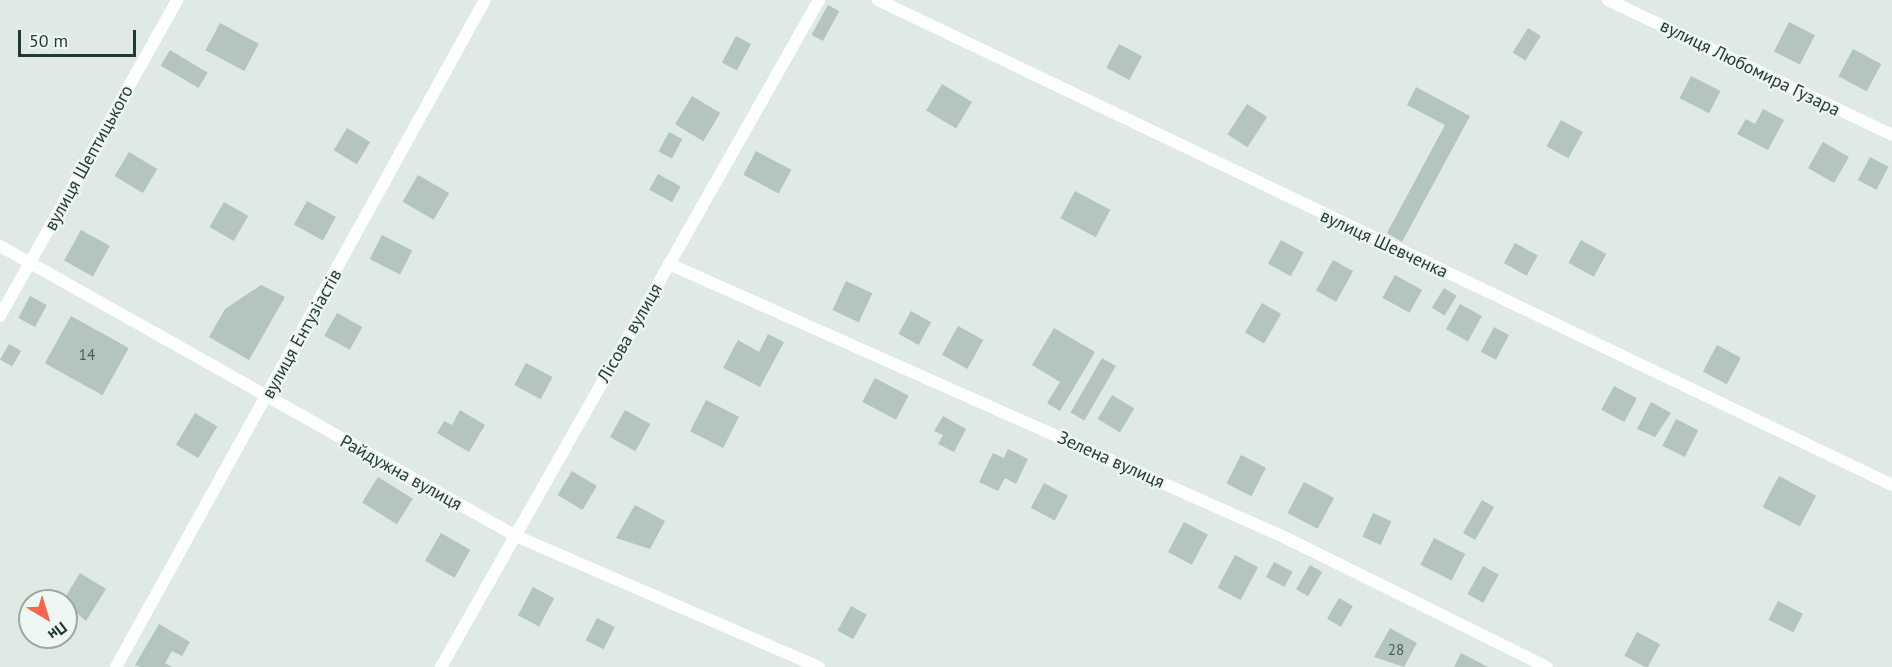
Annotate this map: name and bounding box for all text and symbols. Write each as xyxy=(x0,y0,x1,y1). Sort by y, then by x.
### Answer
street label: вулиця Любомира Гузара xyxy=(1657,15,1843,121)
scale bar xyxy=(21,18,140,56)
text: 50 m xyxy=(29,29,68,52)
street label: вулиця Шептицького xyxy=(40,81,138,235)
street label: вулиця Шевченка xyxy=(1317,205,1451,283)
street label: вулиця Ентузіастів xyxy=(257,266,347,402)
street label: Лісова вулиця xyxy=(593,280,667,386)
house number: 14 xyxy=(79,346,95,364)
street label: Зелена вулиця xyxy=(1054,427,1168,493)
street label: Райдужна вулиця xyxy=(336,431,466,515)
north arrow xyxy=(18,589,78,649)
text: Пн xyxy=(44,618,71,645)
house number: 28 xyxy=(1388,641,1404,659)

